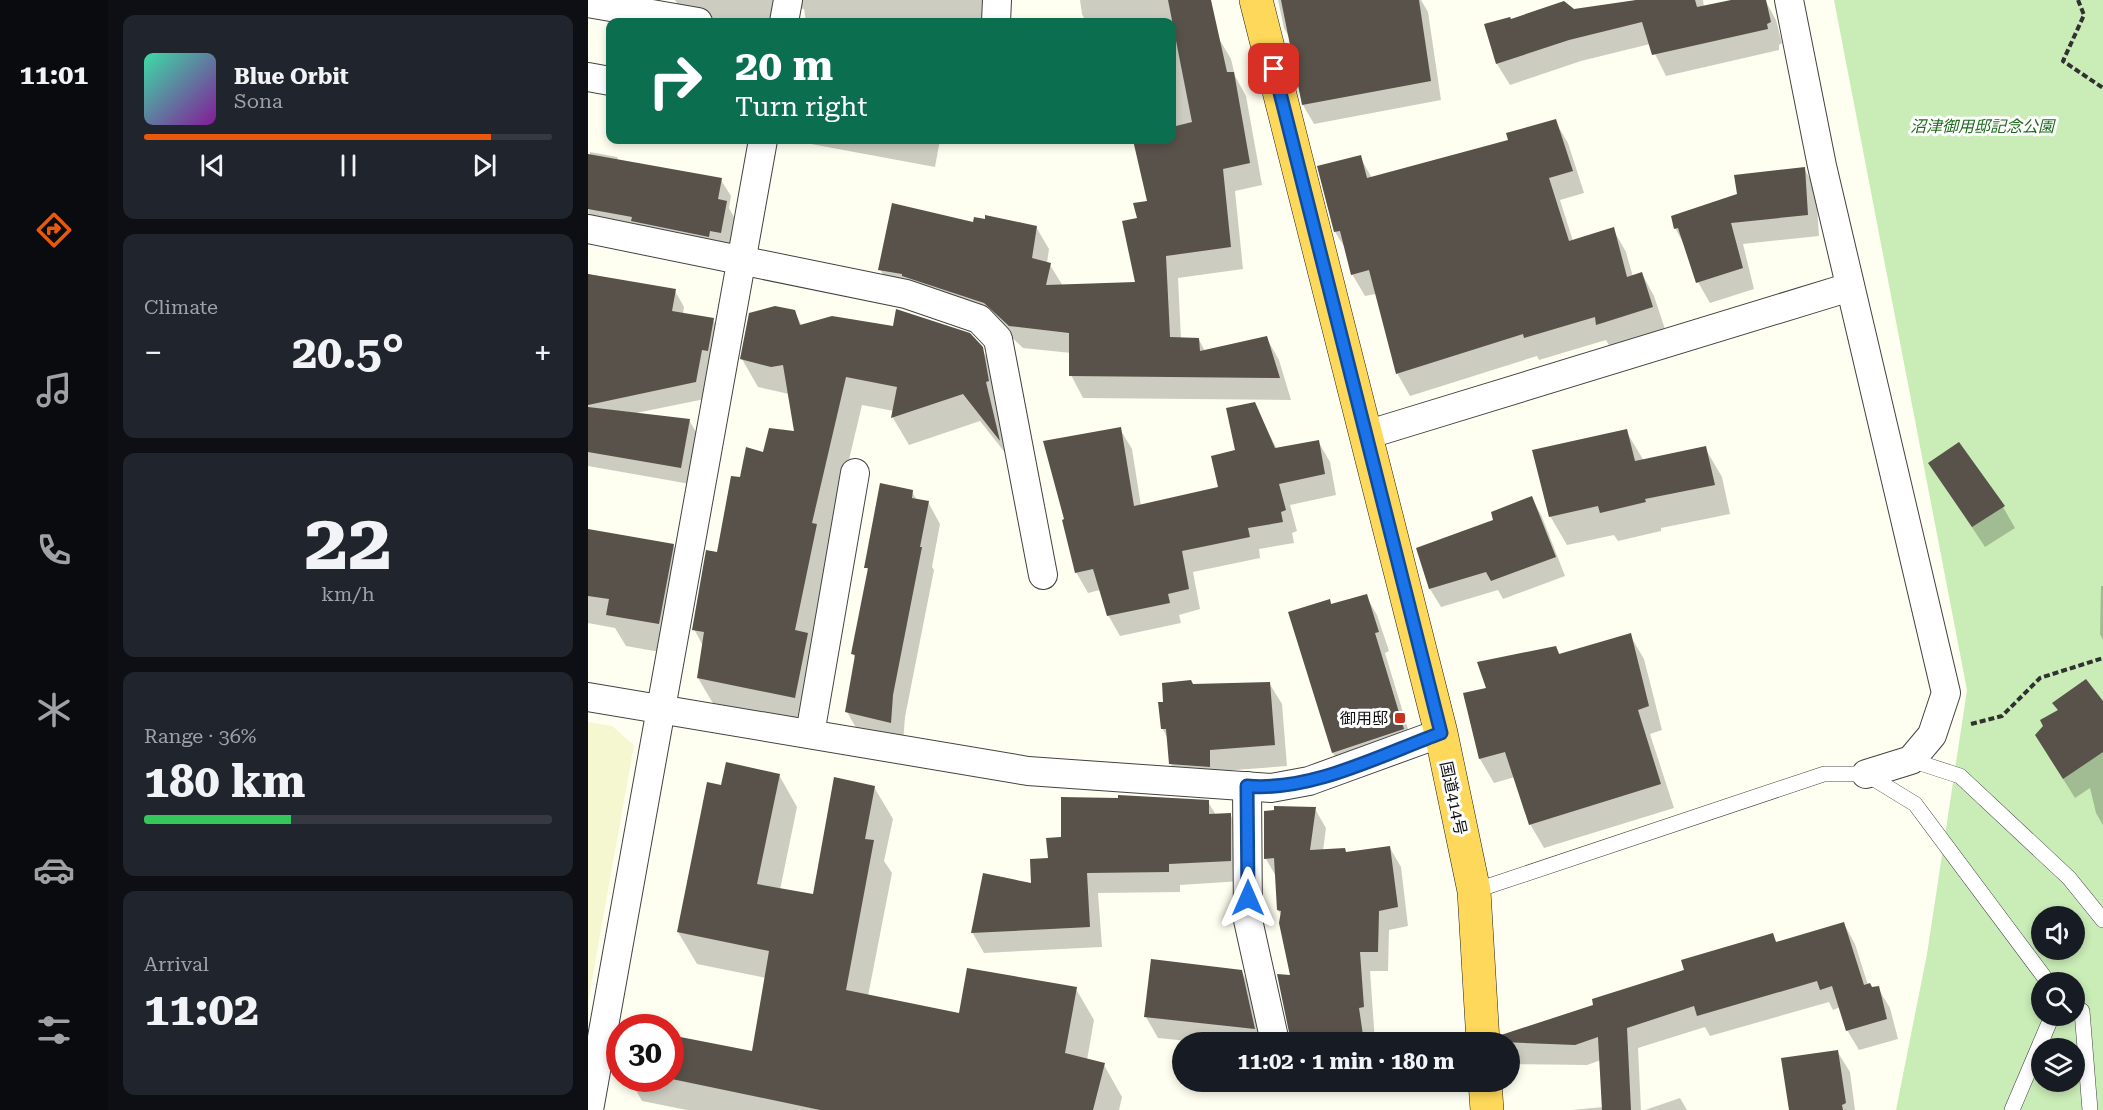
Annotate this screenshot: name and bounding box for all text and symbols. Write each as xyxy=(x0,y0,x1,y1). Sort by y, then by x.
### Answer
text: 20 m xyxy=(735,41,833,90)
icon: right xyxy=(636,42,714,120)
pin xyxy=(1248,43,1299,94)
icon: arrive xyxy=(1257,52,1290,85)
text: 11:01 xyxy=(20,59,88,91)
text: Blue Orbit xyxy=(234,64,349,89)
text: Sona xyxy=(234,89,283,113)
text: Turn right xyxy=(735,91,868,123)
park label: 沼津御用邸記念公園 xyxy=(1910,117,2056,136)
icon: previous xyxy=(196,149,229,182)
icon: pause xyxy=(332,149,365,182)
icon: next xyxy=(468,149,501,182)
icon: directions xyxy=(33,209,75,251)
text: Climate xyxy=(144,295,218,319)
text: 20.5° xyxy=(292,326,404,379)
text: − xyxy=(144,333,162,372)
text: + xyxy=(534,333,552,372)
icon: music xyxy=(33,369,75,411)
text: 22 xyxy=(304,497,392,588)
icon: phone xyxy=(33,529,75,571)
text: km/h xyxy=(321,582,375,606)
icon: climate xyxy=(33,689,75,731)
place label: 御用邸 xyxy=(1340,709,1388,728)
marker: 御用邸 xyxy=(1393,711,1407,725)
text: Range · 36% xyxy=(144,724,256,748)
text: 180 km xyxy=(144,755,305,808)
street label: 国道414号 xyxy=(1436,760,1471,837)
icon: car xyxy=(33,849,75,891)
position arrow xyxy=(1216,866,1280,930)
map controls xyxy=(2031,906,2085,1092)
button: sound xyxy=(2031,906,2085,960)
text: Arrival xyxy=(144,952,209,976)
button: search xyxy=(2031,972,2085,1026)
text: 11:02 xyxy=(144,983,259,1036)
icon: filters xyxy=(33,1009,75,1051)
speed limit sign: 30 xyxy=(606,1014,684,1092)
button: layers xyxy=(2031,1038,2085,1092)
text: 11:02 · 1 min · 180 m xyxy=(1237,1049,1455,1074)

